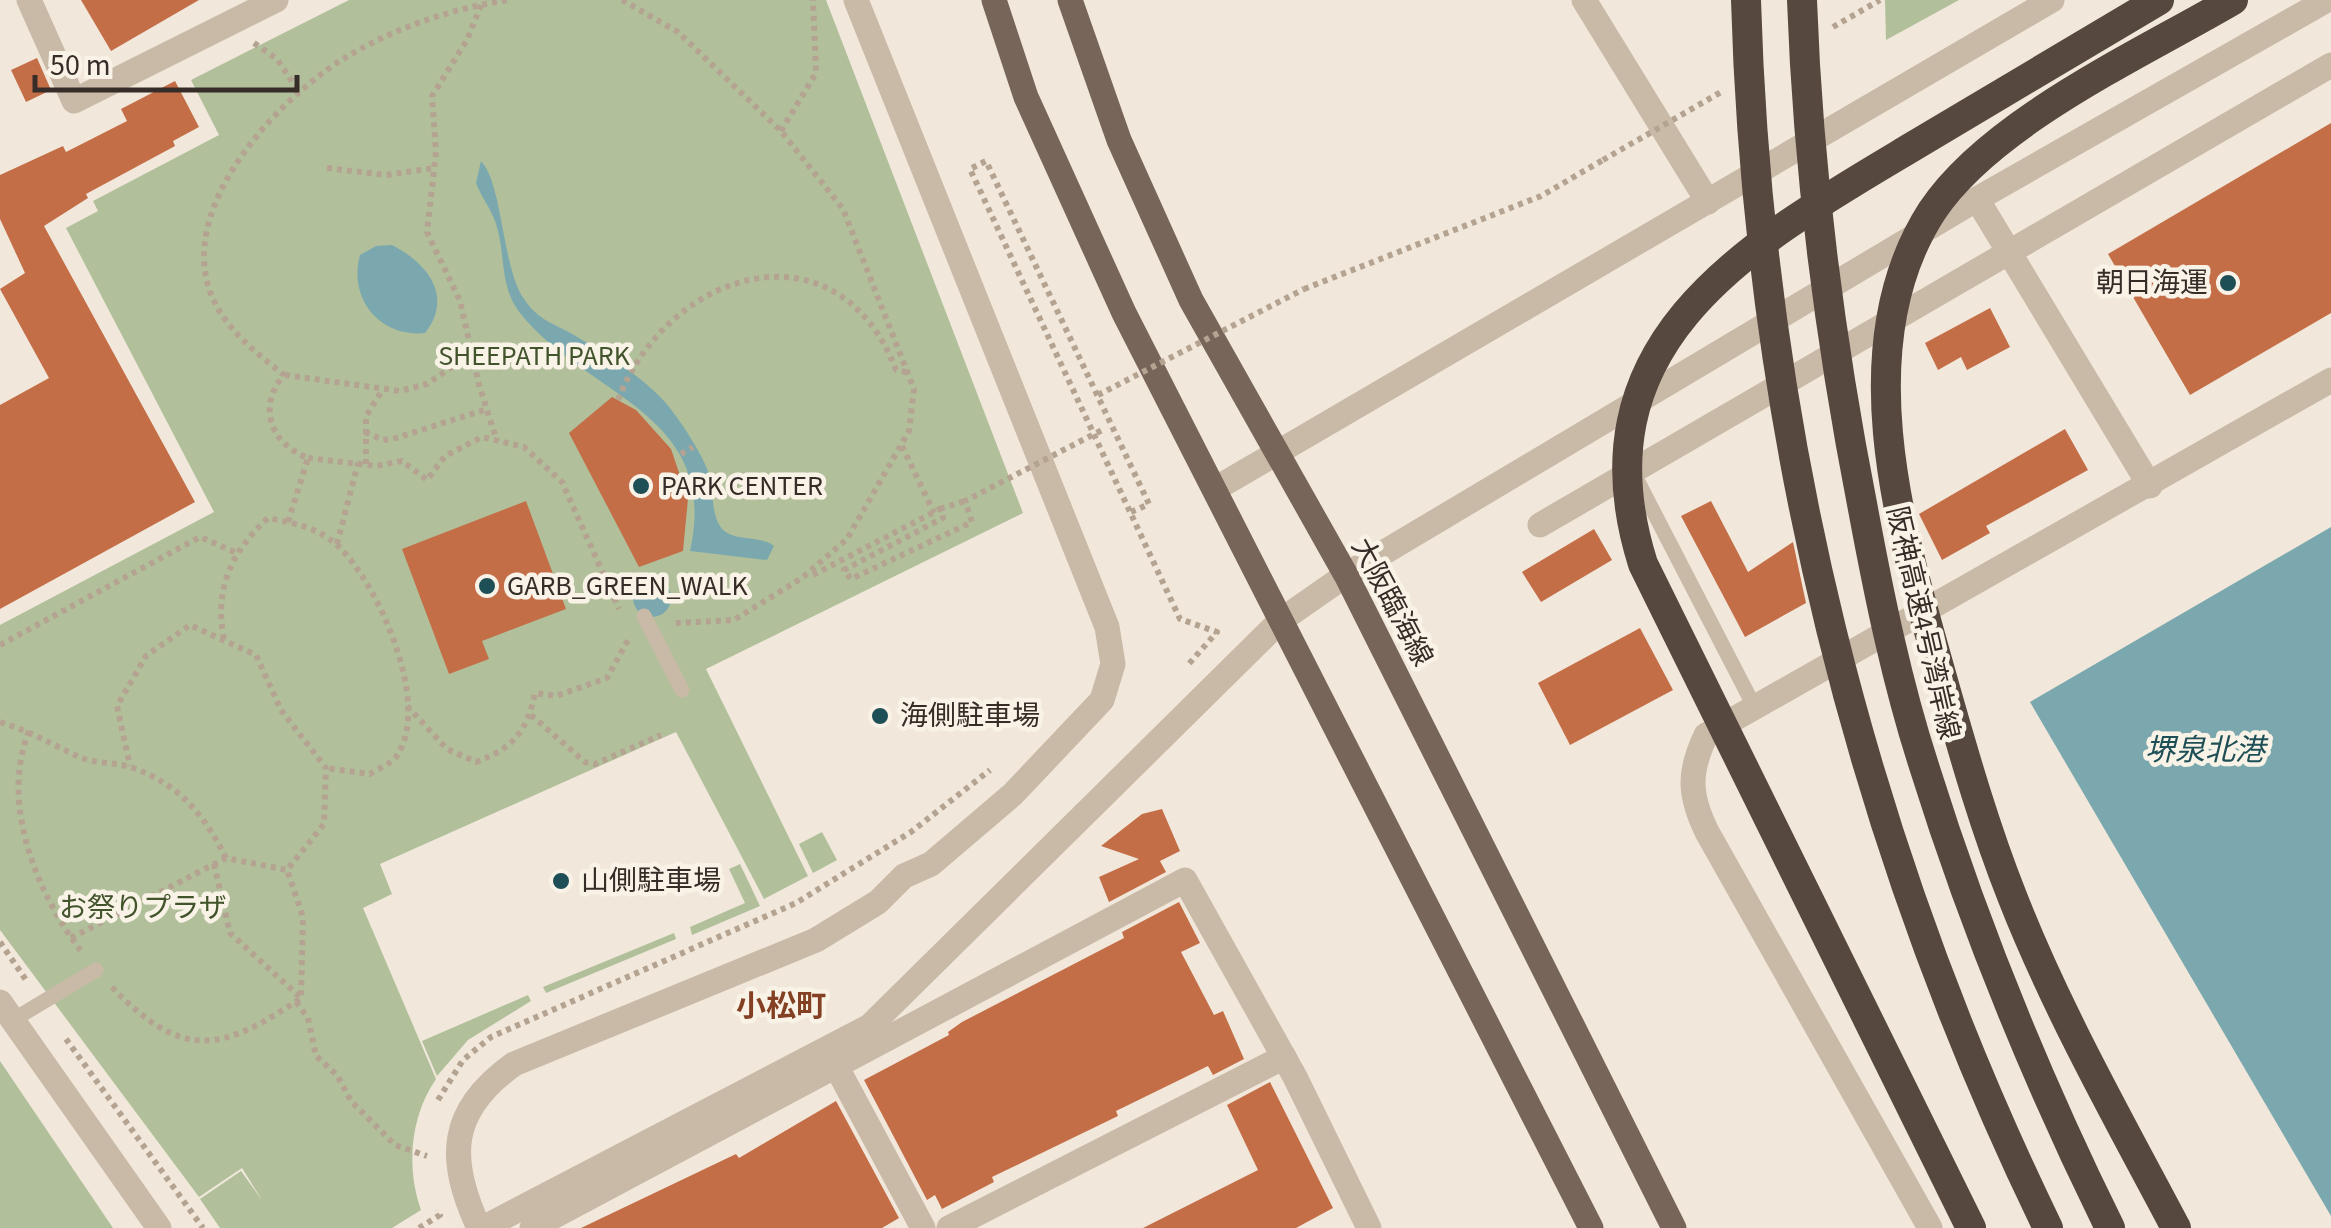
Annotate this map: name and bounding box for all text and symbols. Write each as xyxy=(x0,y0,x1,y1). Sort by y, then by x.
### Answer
scale bar xyxy=(35,30,298,92)
text: 50 m xyxy=(50,44,111,87)
place label: 朝日海運 xyxy=(2096,263,2208,303)
marker: 朝日海運 xyxy=(2217,272,2239,294)
park label: SHEEPATH PARK xyxy=(438,336,631,376)
place label: PARK CENTER xyxy=(661,466,823,506)
marker: PARK CENTER xyxy=(630,475,652,497)
street label: 阪神高速4号湾岸線 xyxy=(1877,503,1969,743)
street label: 大阪臨海線 xyxy=(1341,531,1443,673)
place label: GARB_GREEN_WALK xyxy=(507,566,748,606)
marker: GARB_GREEN_WALK xyxy=(476,575,498,597)
place label: 海側駐車場 xyxy=(900,696,1040,736)
marker: 海側駐車場 xyxy=(869,705,891,727)
water label: 堺泉北港 xyxy=(2145,729,2269,772)
place label: 山側駐車場 xyxy=(581,861,721,901)
marker: 山側駐車場 xyxy=(550,870,572,892)
park label: お祭りプラザ xyxy=(59,888,227,928)
district label: 小松町 xyxy=(736,985,826,1028)

